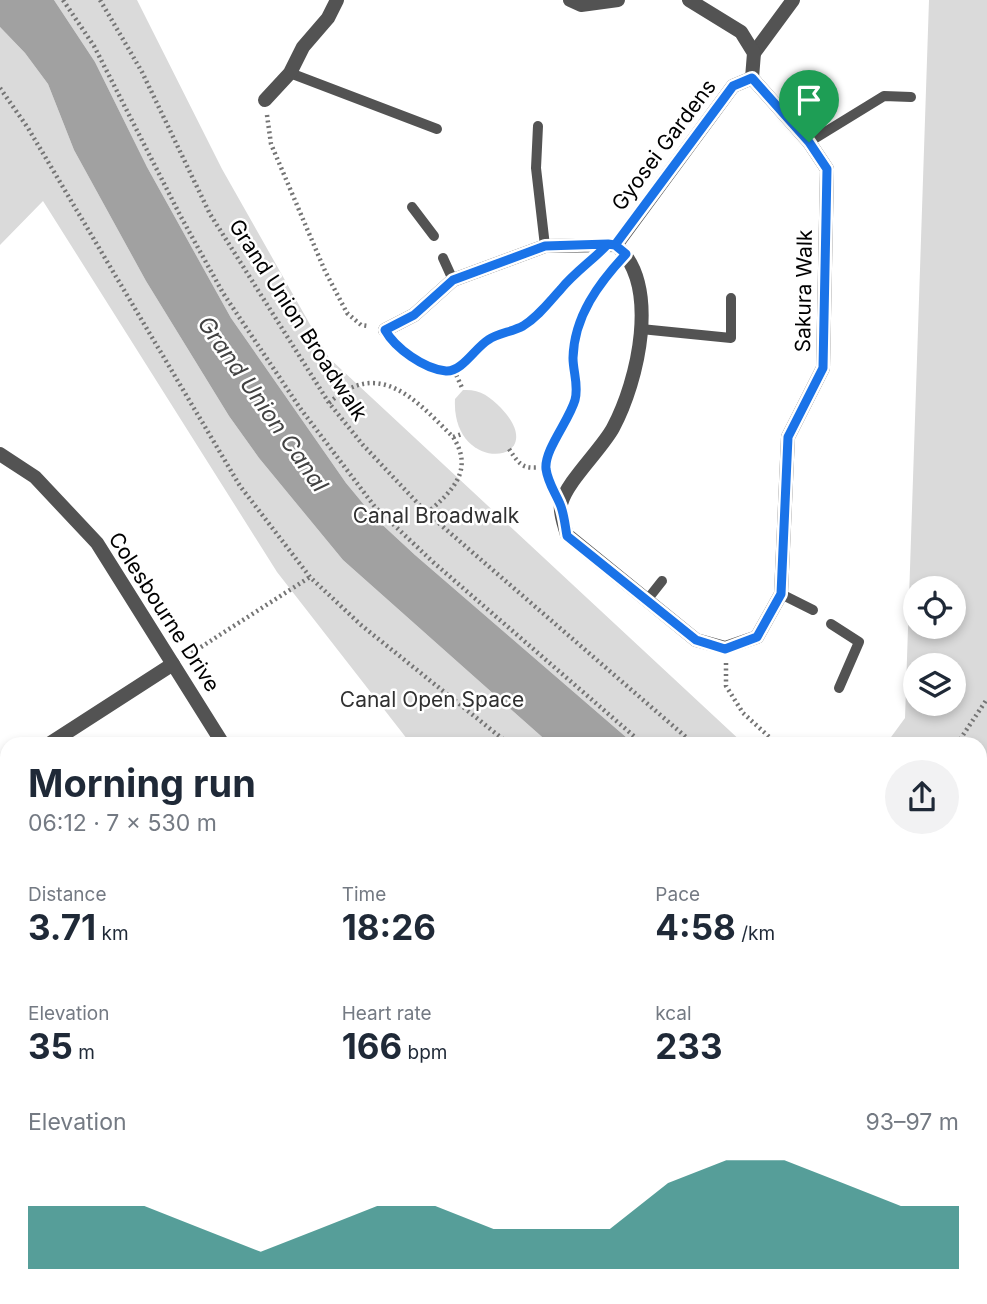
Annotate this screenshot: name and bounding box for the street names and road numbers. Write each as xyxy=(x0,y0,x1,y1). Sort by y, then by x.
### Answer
street label: Gyosei Gardens xyxy=(606,74,721,215)
street label: Grand Union Broadwalk xyxy=(224,214,373,425)
street label: Sakura Walk xyxy=(790,229,817,353)
street label: Colesbourne Drive xyxy=(104,527,225,696)

